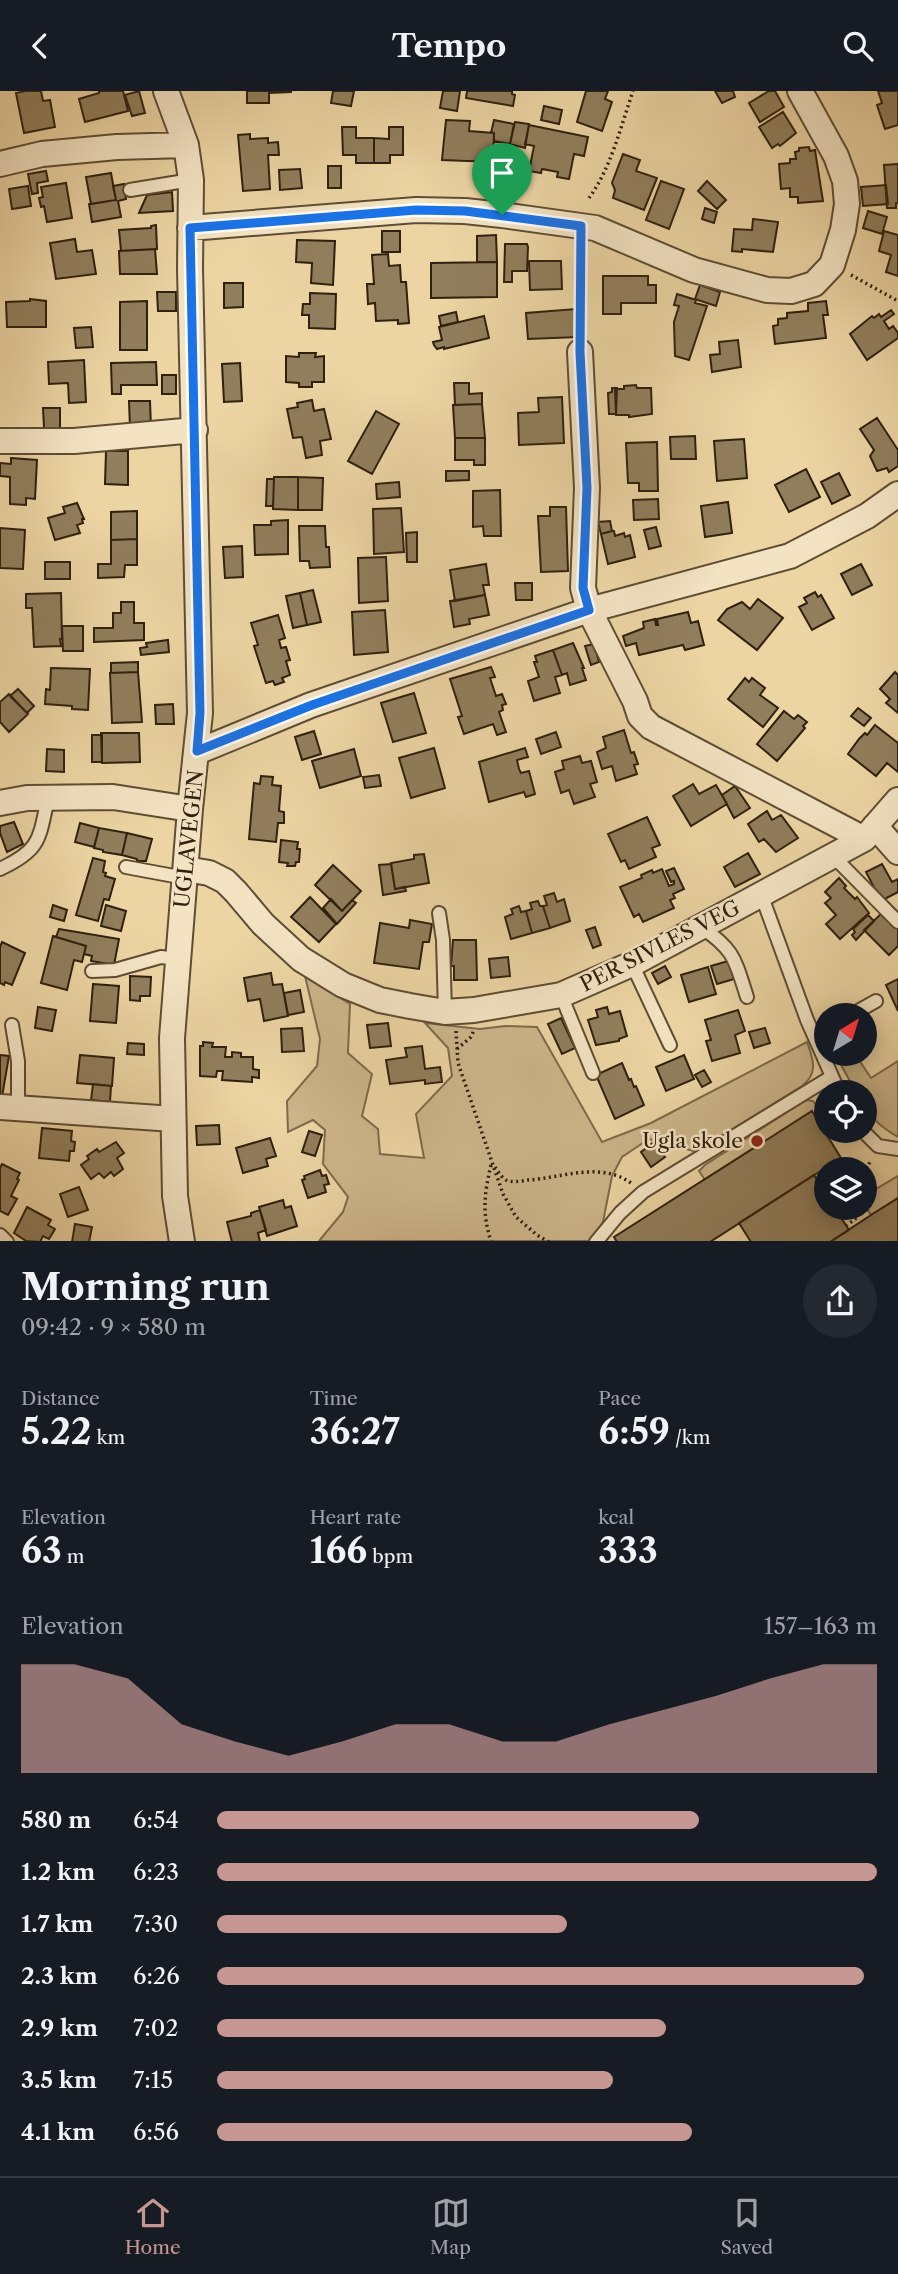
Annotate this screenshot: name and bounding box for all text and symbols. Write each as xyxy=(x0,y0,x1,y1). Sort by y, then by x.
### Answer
text: Tempo xyxy=(392,26,506,65)
icon: back xyxy=(21,27,59,65)
icon: search xyxy=(839,27,877,65)
pin xyxy=(472,143,532,215)
icon: arrive xyxy=(483,154,521,192)
street label: UGLAVEGEN xyxy=(169,769,208,909)
street label: PER SIVLES VEG xyxy=(576,894,744,997)
north arrow xyxy=(814,1003,877,1066)
map controls xyxy=(814,1003,877,1220)
button: locate xyxy=(814,1080,877,1143)
place label: Ugla skole xyxy=(642,1128,743,1153)
marker: Ugla skole xyxy=(749,1133,765,1149)
button: layers xyxy=(814,1157,877,1220)
text: Morning run xyxy=(21,1263,270,1310)
button: share xyxy=(803,1264,877,1338)
text: 09:42 · 9 × 580 m xyxy=(21,1313,206,1341)
text: Distance xyxy=(21,1387,100,1410)
text: Time xyxy=(310,1387,358,1410)
text: Pace xyxy=(598,1387,641,1410)
text: 5.22 xyxy=(21,1410,91,1453)
text: 36:27 xyxy=(310,1410,400,1453)
text: 6:59 xyxy=(598,1410,670,1453)
text: km xyxy=(91,1426,125,1449)
text: /km xyxy=(670,1426,710,1449)
text: Elevation xyxy=(21,1506,106,1529)
text: Heart rate xyxy=(310,1506,401,1529)
text: kcal xyxy=(598,1506,634,1529)
text: 63 xyxy=(21,1529,62,1572)
text: 166 xyxy=(310,1529,367,1572)
text: 333 xyxy=(598,1529,658,1572)
text: m xyxy=(62,1545,84,1568)
text: bpm xyxy=(367,1545,413,1568)
text: Elevation xyxy=(21,1612,124,1640)
text: 157–163 m xyxy=(764,1612,877,1640)
text: 580 m xyxy=(21,1806,91,1834)
text: 6:54 xyxy=(133,1806,179,1834)
text: 1.2 km xyxy=(21,1858,95,1886)
text: 6:23 xyxy=(133,1858,179,1886)
text: 1.7 km xyxy=(21,1910,93,1938)
text: 7:30 xyxy=(133,1910,178,1938)
text: 2.3 km xyxy=(21,1962,98,1990)
text: 6:26 xyxy=(133,1962,180,1990)
text: 2.9 km xyxy=(21,2014,98,2042)
text: 7:02 xyxy=(133,2014,179,2042)
text: 3.5 km xyxy=(21,2066,97,2094)
text: 7:15 xyxy=(133,2066,173,2094)
text: 4.1 km xyxy=(21,2118,95,2146)
text: 6:56 xyxy=(133,2118,179,2146)
tab: Home xyxy=(125,2194,181,2259)
tab: Map xyxy=(430,2194,471,2259)
tab: Saved xyxy=(720,2194,773,2259)

